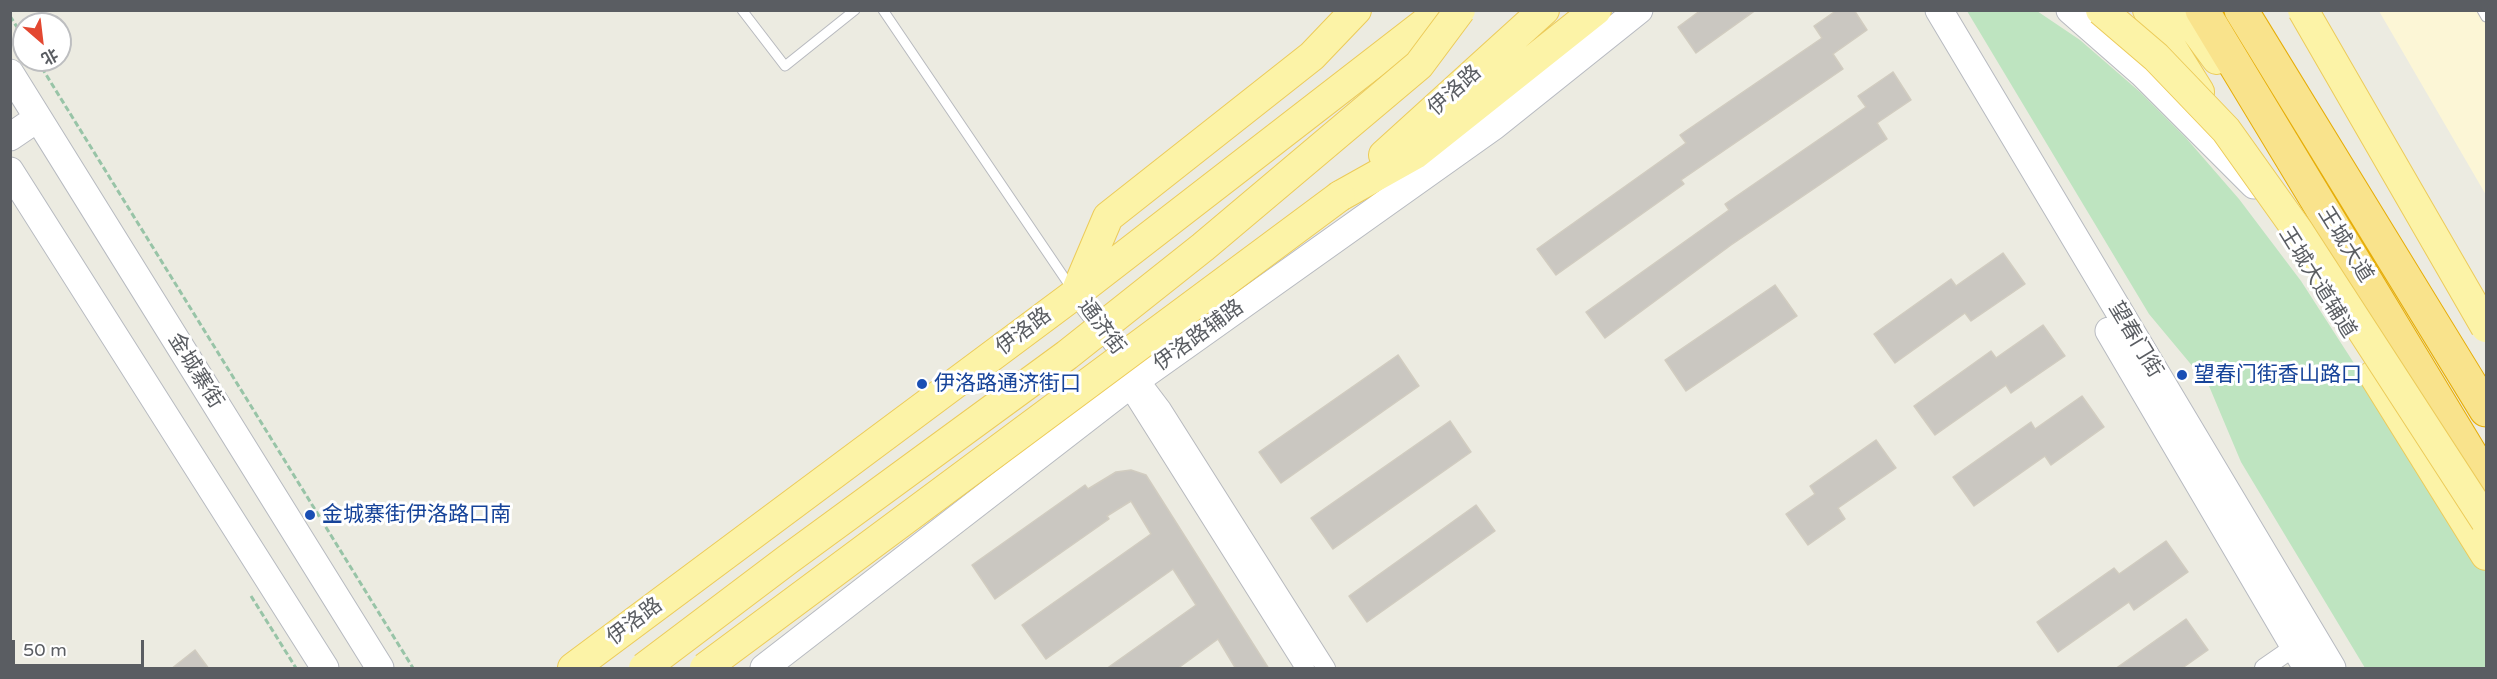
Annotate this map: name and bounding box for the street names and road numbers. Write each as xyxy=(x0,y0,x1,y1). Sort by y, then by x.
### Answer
street label: 伊洛路 xyxy=(1423,61,1487,121)
street label: 王城大道 xyxy=(2312,203,2378,287)
street label: 王城大道辅道 xyxy=(2273,223,2361,343)
street label: 通济街 xyxy=(1072,294,1130,360)
street label: 伊洛路辅路 xyxy=(1149,295,1249,377)
street label: 望春门街 xyxy=(2103,298,2167,382)
street label: 伊洛路 xyxy=(991,303,1057,361)
street label: 金城寨街 xyxy=(162,329,228,413)
street label: 伊洛路 xyxy=(602,593,668,651)

